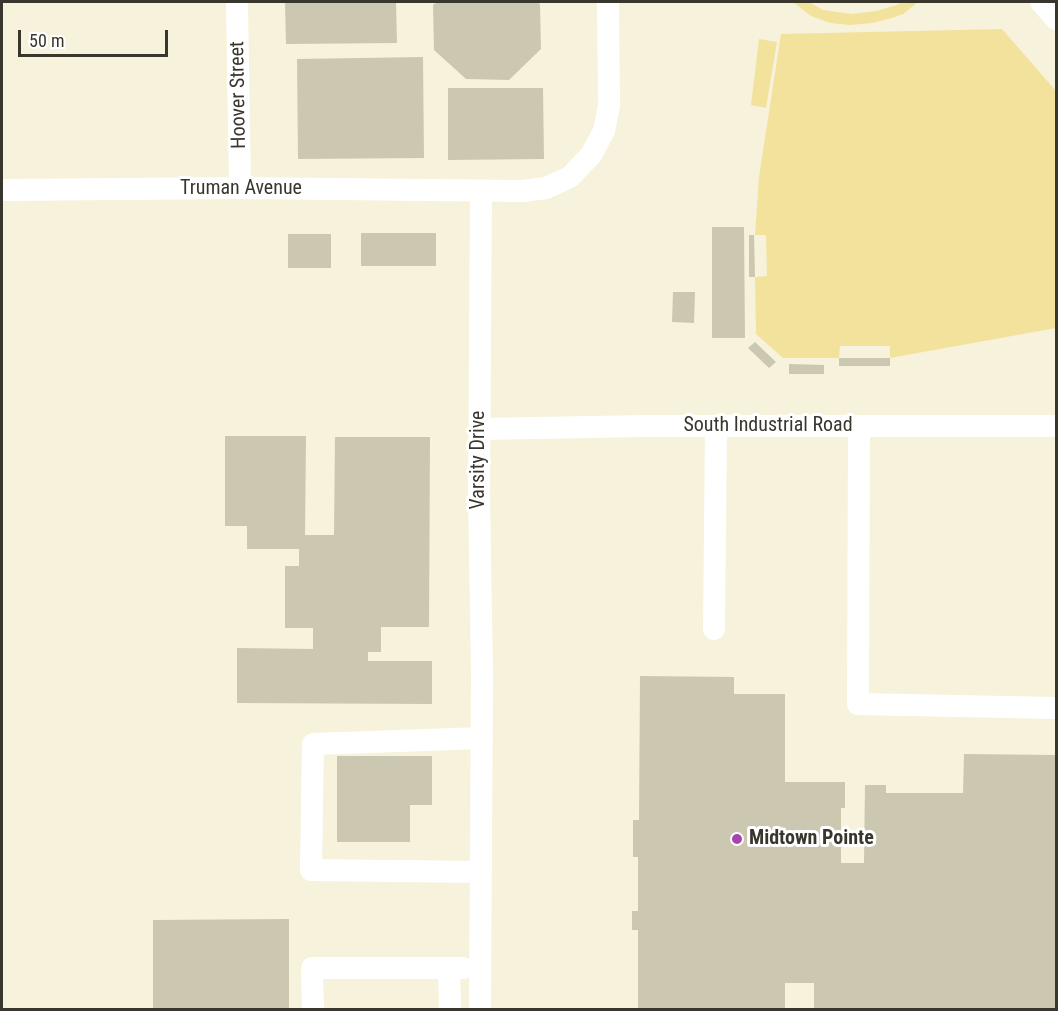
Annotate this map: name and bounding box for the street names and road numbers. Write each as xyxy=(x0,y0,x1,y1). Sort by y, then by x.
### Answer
street label: Hoover Street xyxy=(226,41,252,149)
street label: Truman Avenue xyxy=(180,177,302,201)
street label: Varsity Drive xyxy=(467,411,491,509)
street label: South Industrial Road xyxy=(683,414,853,438)

